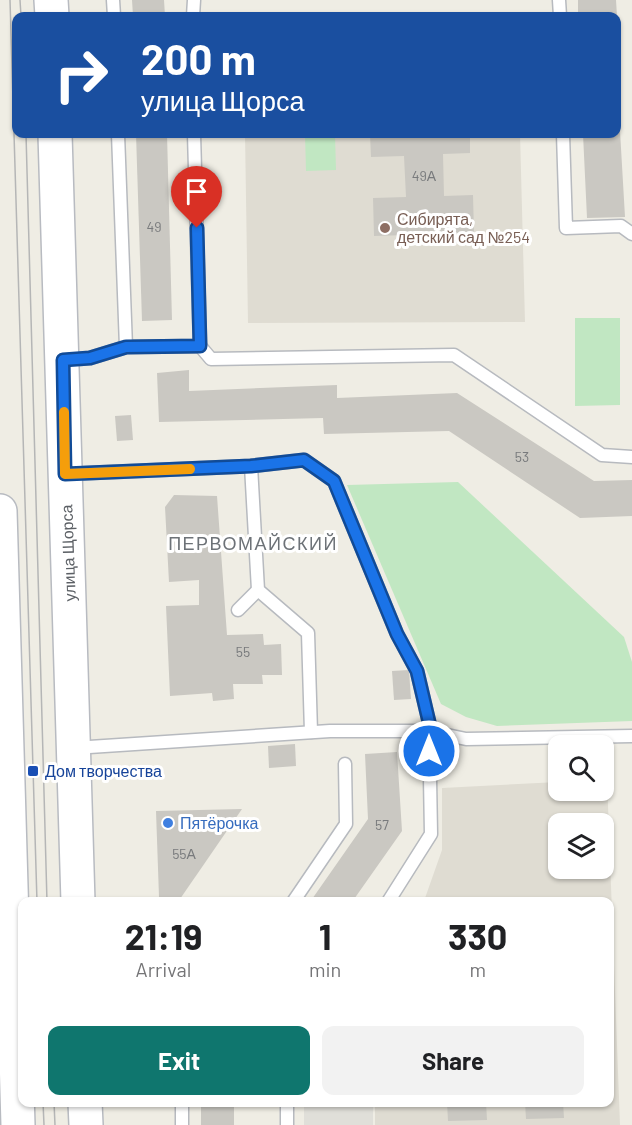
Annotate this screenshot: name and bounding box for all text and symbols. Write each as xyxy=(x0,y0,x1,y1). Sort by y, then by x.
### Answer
text: 200 m xyxy=(141,33,256,83)
icon: right xyxy=(42,36,120,114)
text: улица Щорса xyxy=(141,84,305,116)
pin xyxy=(171,166,222,228)
house number: 49А xyxy=(412,167,437,184)
icon: arrive xyxy=(180,175,213,208)
place label: Сибирята, детский сад №254 xyxy=(397,209,530,246)
house number: 49 xyxy=(146,218,162,235)
marker: Сибирята, детский сад №254 xyxy=(378,221,392,235)
house number: 53 xyxy=(515,448,529,465)
street label: улица Щорса xyxy=(56,504,79,602)
district label: ПЕРВОМАЙСКИЙ xyxy=(168,532,338,554)
house number: 55 xyxy=(236,643,250,660)
position arrow xyxy=(397,719,461,783)
map controls xyxy=(548,735,614,879)
button: search xyxy=(548,735,614,801)
place label: Дом творчества xyxy=(45,761,162,780)
marker: Дом творчества xyxy=(26,764,40,778)
place label: Пятёрочка xyxy=(180,813,259,832)
button: layers xyxy=(548,813,614,879)
marker: Пятёрочка xyxy=(161,816,175,830)
house number: 57 xyxy=(375,816,389,833)
house number: 55А xyxy=(172,845,197,862)
text: 21:19 xyxy=(125,914,202,957)
text: 1 xyxy=(319,914,331,957)
text: 330 xyxy=(448,914,507,957)
text: Arrival xyxy=(136,957,191,981)
text: min xyxy=(309,957,341,981)
text: m xyxy=(469,957,486,981)
button: Exit xyxy=(48,1026,310,1095)
button: Share xyxy=(322,1026,584,1095)

